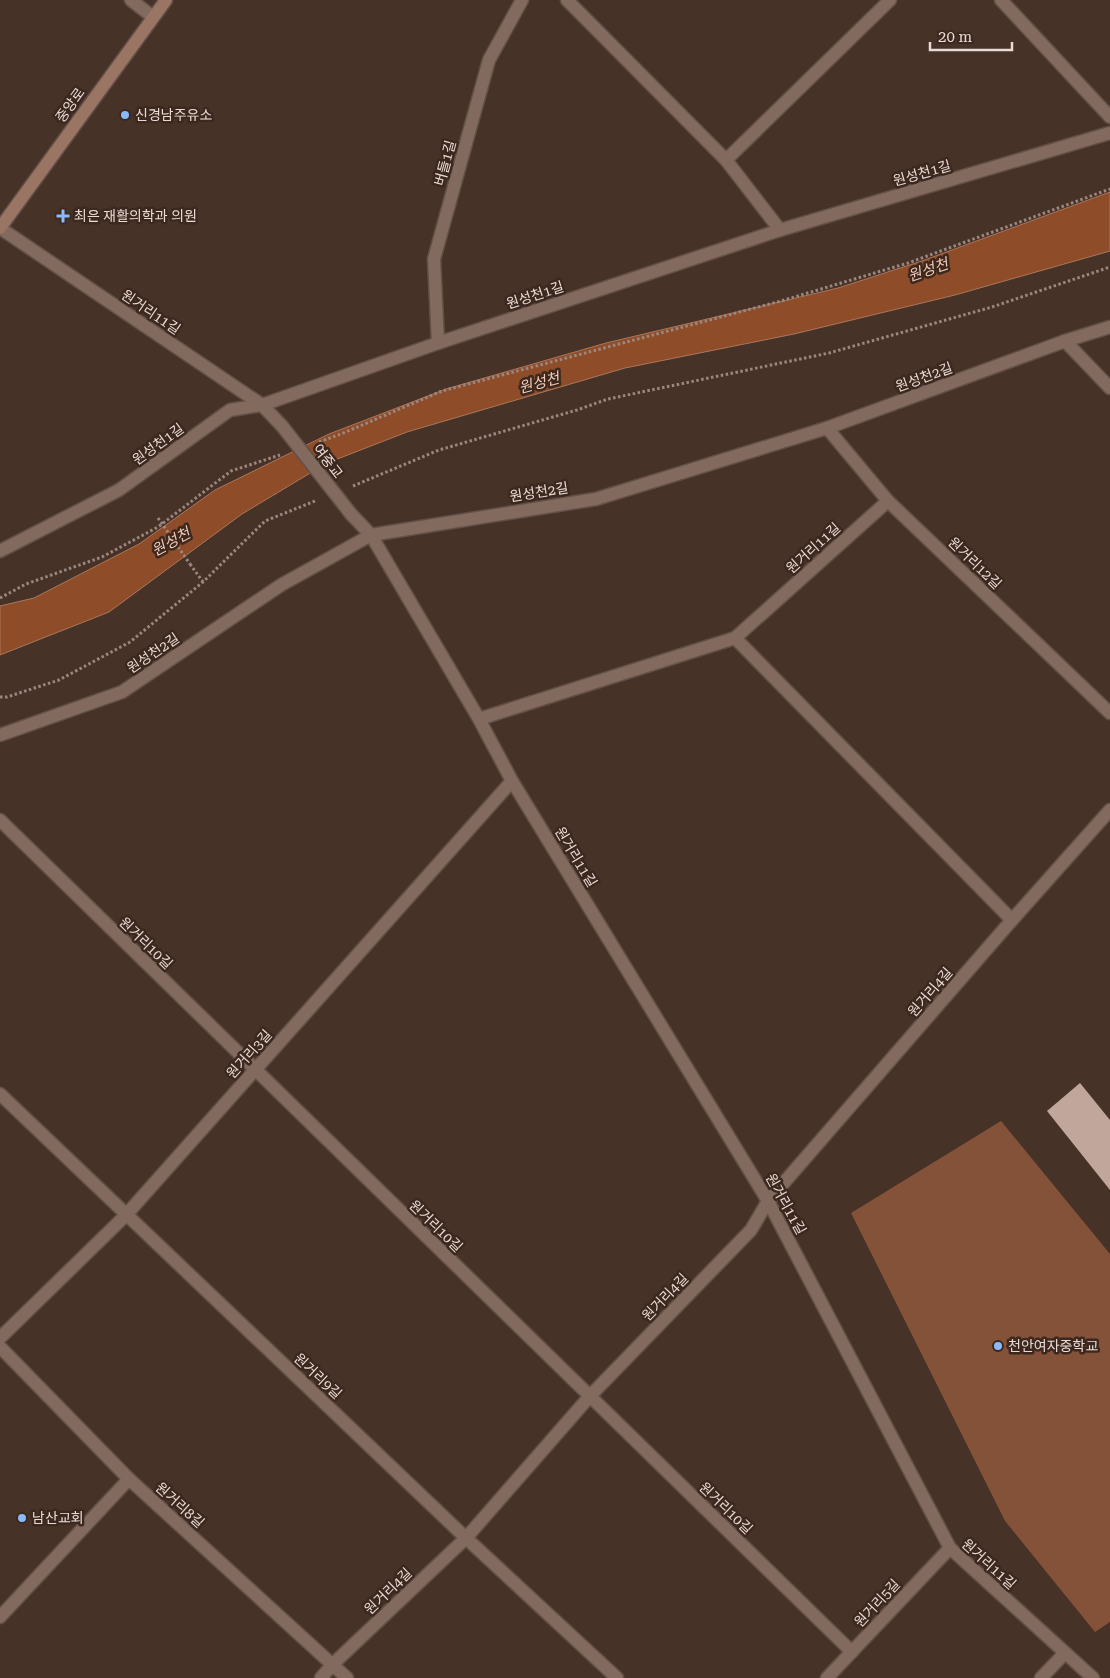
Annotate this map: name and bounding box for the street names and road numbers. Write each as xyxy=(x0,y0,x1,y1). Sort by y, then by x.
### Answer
street label: 중앙로 xyxy=(52,85,88,125)
street label: 버들1길 xyxy=(431,138,459,188)
street label: 원성천1길 xyxy=(891,157,953,189)
street label: 원성천1길 xyxy=(504,278,566,312)
street label: 원거리11길 xyxy=(119,287,183,337)
street label: 원성천2길 xyxy=(893,359,955,395)
street label: 원성천1길 xyxy=(129,420,187,468)
street label: 여중교 xyxy=(310,441,346,481)
street label: 원성천2길 xyxy=(508,479,570,505)
street label: 원거리11길 xyxy=(783,520,843,576)
street label: 원거리12길 xyxy=(945,534,1005,592)
street label: 원성천2길 xyxy=(124,630,182,676)
street label: 원거리11길 xyxy=(552,824,600,890)
street label: 원거리10길 xyxy=(116,914,176,972)
street label: 원거리4길 xyxy=(904,964,956,1020)
street label: 원거리3길 xyxy=(223,1027,275,1081)
street label: 원거리11길 xyxy=(763,1171,809,1237)
street label: 원거리10길 xyxy=(406,1197,466,1255)
street label: 원거리4길 xyxy=(639,1270,691,1324)
street label: 원거리9길 xyxy=(291,1350,345,1402)
street label: 원거리8길 xyxy=(153,1479,207,1531)
street label: 원거리10길 xyxy=(696,1479,756,1537)
street label: 원거리11길 xyxy=(959,1536,1019,1592)
street label: 원거리4길 xyxy=(361,1565,415,1617)
street label: 원거리5길 xyxy=(851,1576,903,1630)

